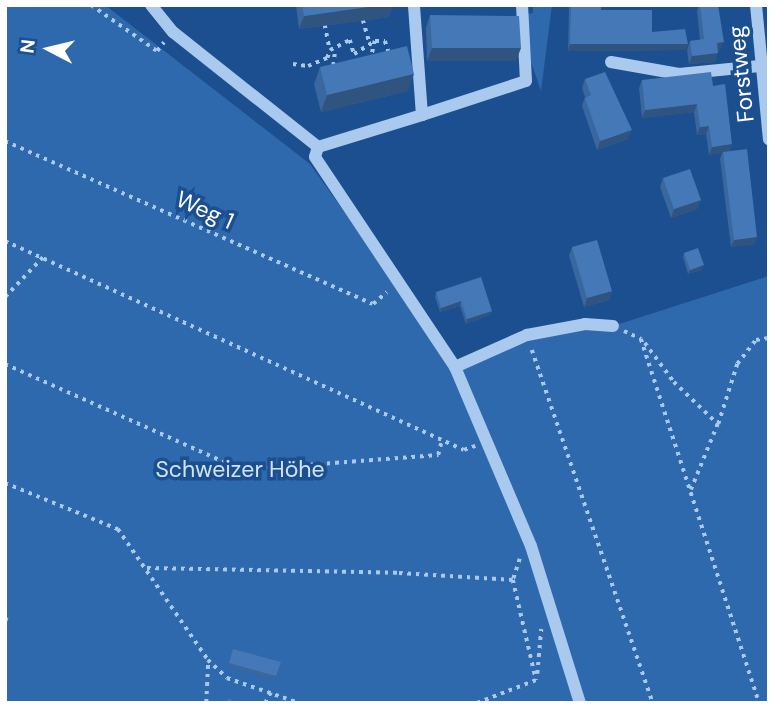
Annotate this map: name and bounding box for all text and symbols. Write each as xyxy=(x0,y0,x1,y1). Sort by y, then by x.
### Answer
north arrow xyxy=(14,14,84,84)
street label: Forstweg xyxy=(722,24,760,124)
text: N xyxy=(14,38,41,55)
street label: Weg 1 xyxy=(172,185,238,235)
park label: Schweizer Höhe xyxy=(155,455,325,483)

